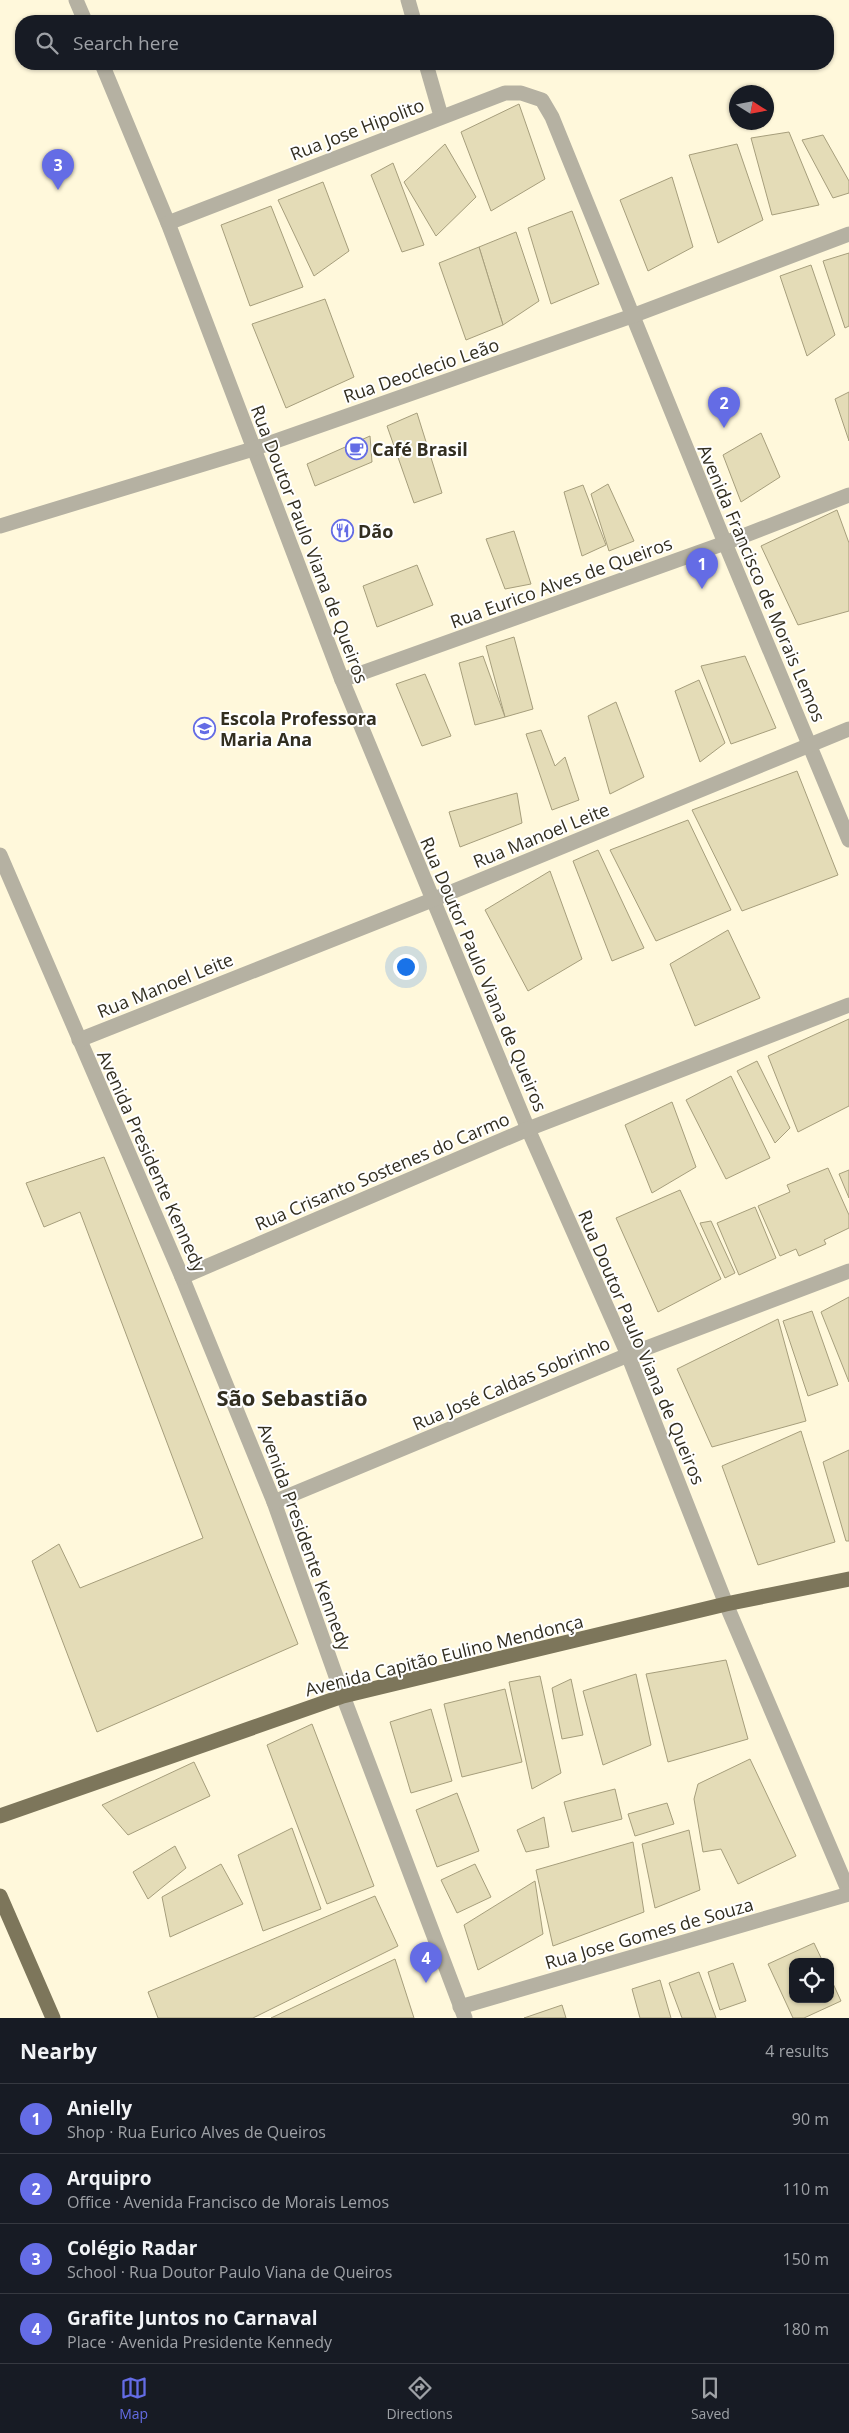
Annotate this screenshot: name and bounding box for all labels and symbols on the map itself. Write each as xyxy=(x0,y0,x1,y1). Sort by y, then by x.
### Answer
north arrow xyxy=(729,85,774,130)
street label: Rua Jose Hipolito xyxy=(286,92,428,166)
pin: 3 xyxy=(42,149,74,190)
street label: Rua Deoclecio Leão xyxy=(340,332,502,408)
pin: 2 xyxy=(708,387,740,428)
street label: Rua Doutor Paulo Viana de Queiros xyxy=(246,401,374,687)
cafe icon: Café Brasil xyxy=(344,437,368,461)
place label: Café Brasil xyxy=(372,437,468,461)
street label: Avenida Francisco de Morais Lemos xyxy=(693,441,831,725)
restaurant icon: Dão xyxy=(330,519,354,543)
place label: Dão xyxy=(358,519,393,543)
street label: Rua Eurico Alves de Queiros xyxy=(447,531,675,633)
pin: 1 xyxy=(686,548,718,589)
place label: Escola Professora Maria Ana xyxy=(220,706,377,751)
school or university icon: Escola Professora Maria Ana xyxy=(192,716,216,740)
street label: Rua Manoel Leite xyxy=(469,797,613,873)
street label: Rua Doutor Paulo Viana de Queiros xyxy=(415,833,553,1115)
street label: Rua Manoel Leite xyxy=(93,947,237,1023)
your location xyxy=(393,954,419,980)
street label: Avenida Presidente Kennedy xyxy=(92,1047,212,1276)
street label: Rua Crisanto Sostenes do Carmo xyxy=(251,1106,513,1236)
street label: Rua Doutor Paulo Viana de Queiros xyxy=(573,1206,711,1488)
street label: Rua José Caldas Sobrinho xyxy=(408,1330,614,1436)
district label: São Sebastião xyxy=(216,1382,368,1412)
street label: Avenida Presidente Kennedy xyxy=(253,1420,358,1655)
street label: Avenida Capitão Eulino Mendonça xyxy=(302,1609,586,1701)
street label: Rua Jose Gomes de Souza xyxy=(542,1892,756,1974)
pin: 4 xyxy=(410,1942,442,1983)

